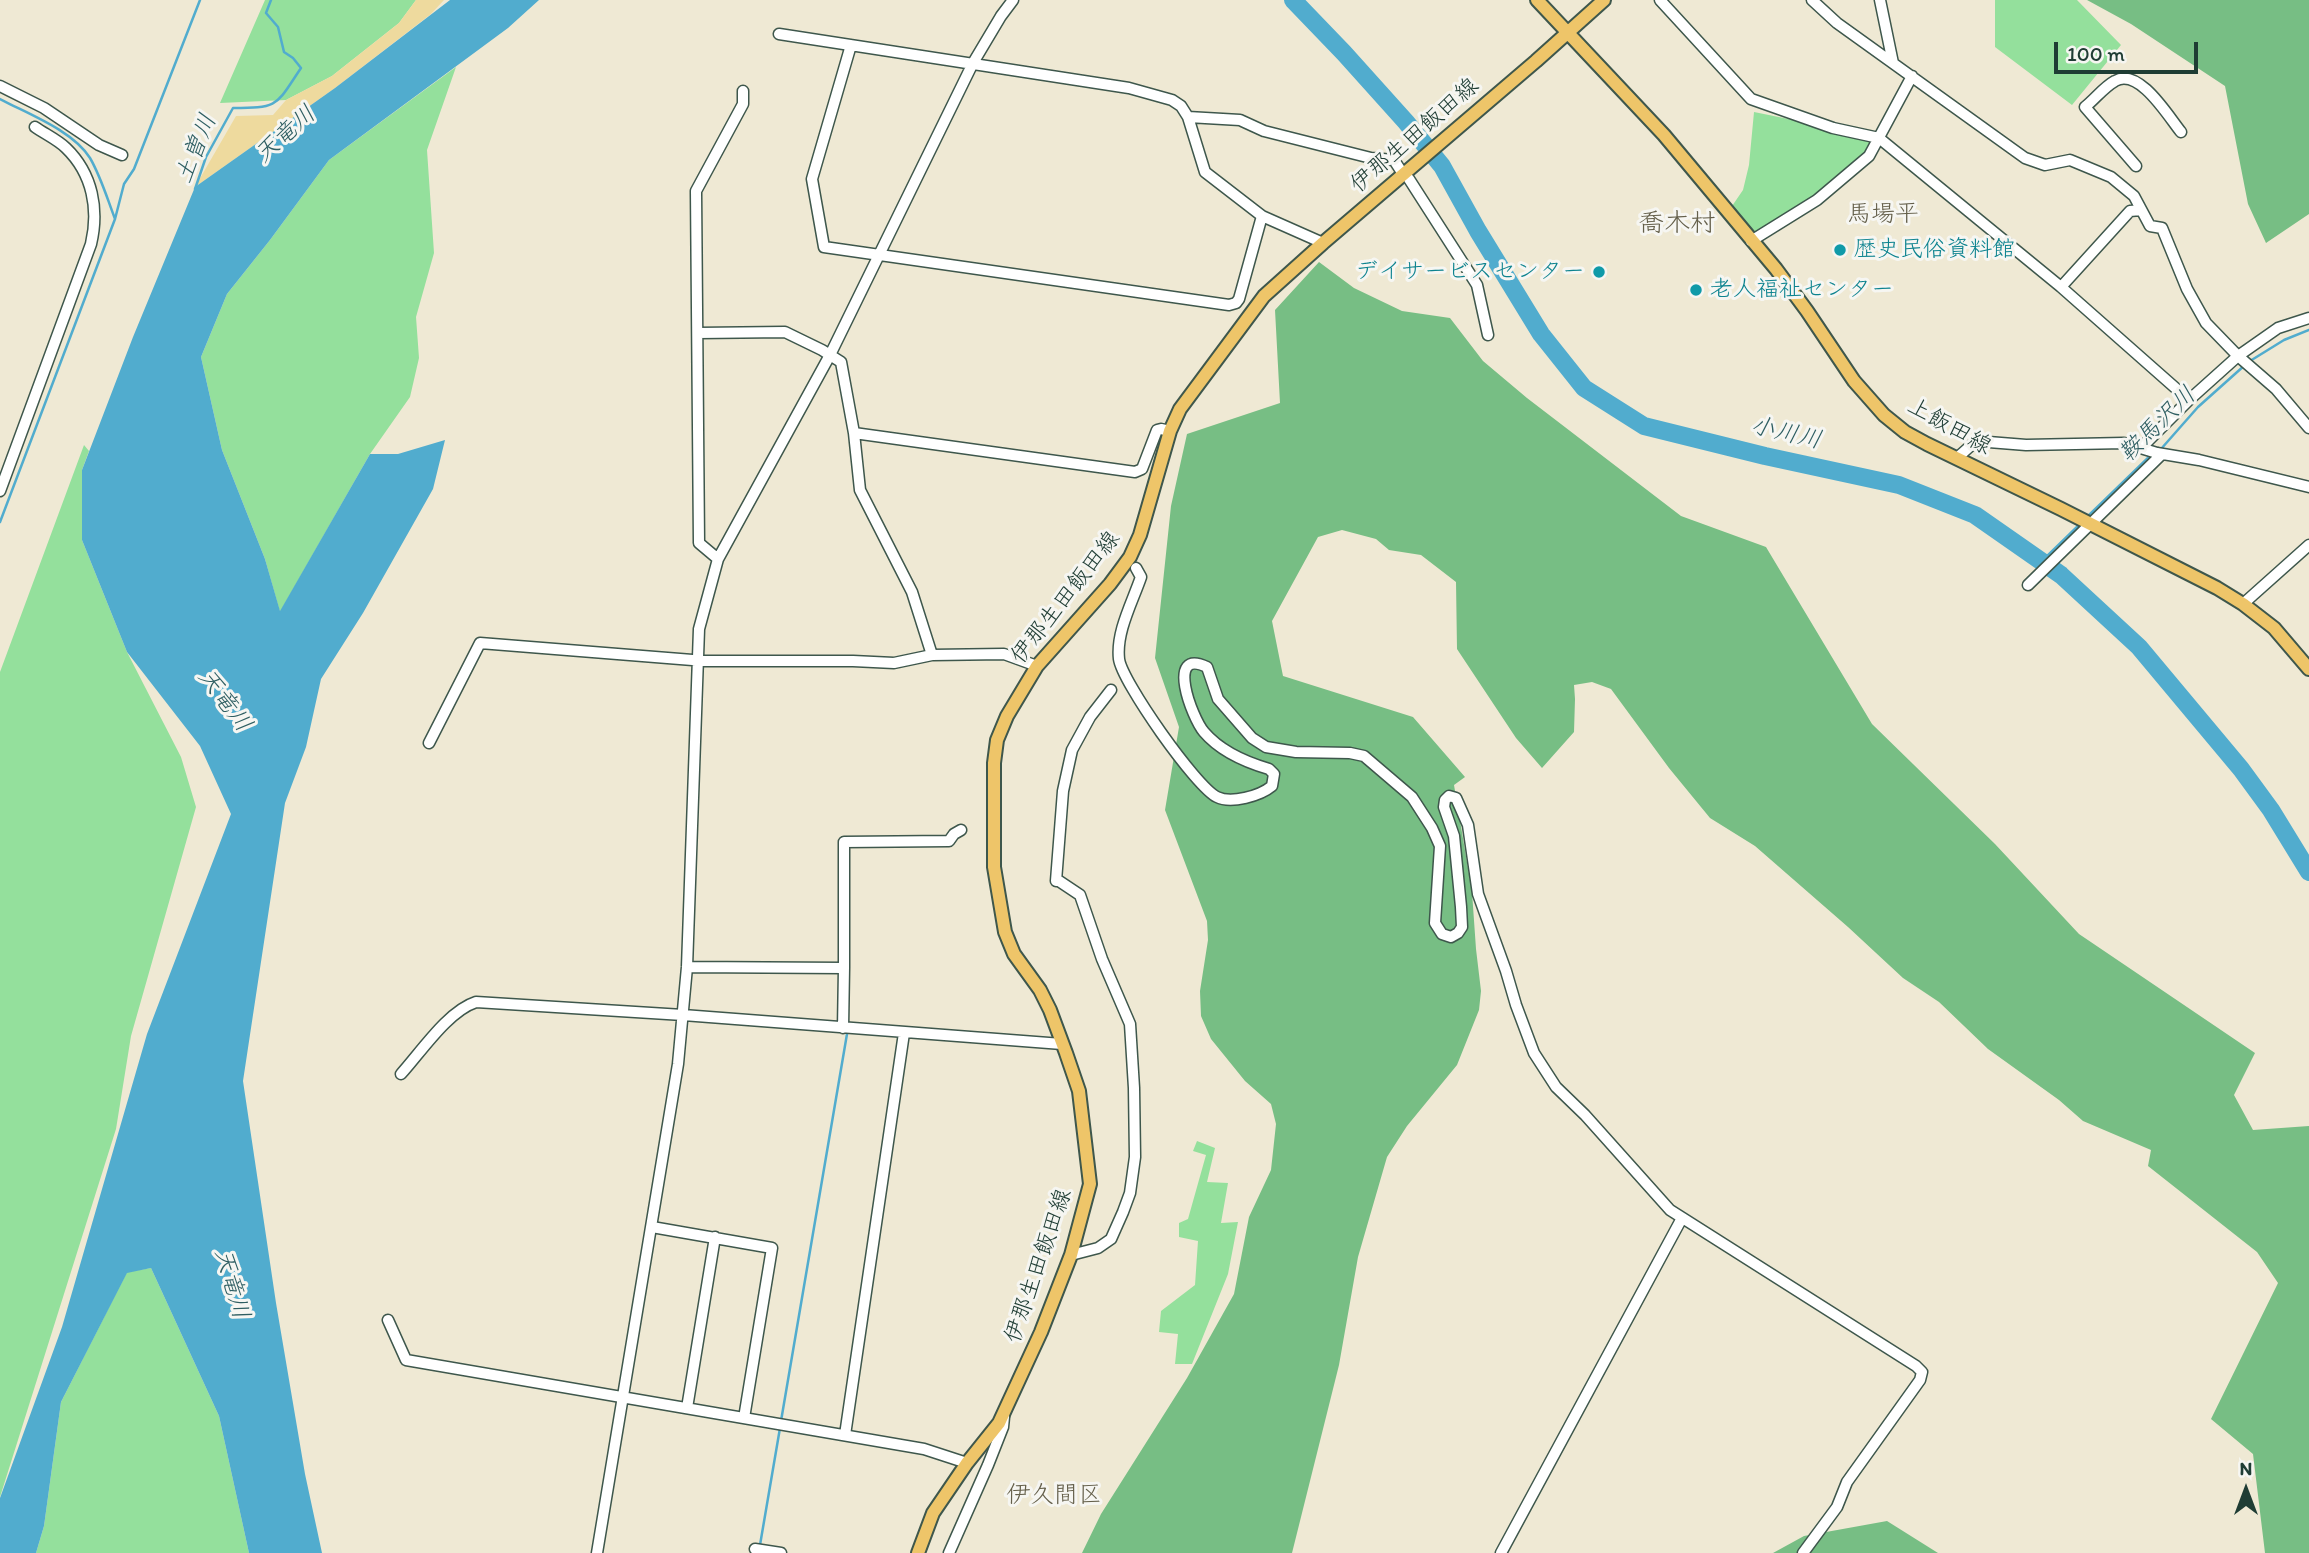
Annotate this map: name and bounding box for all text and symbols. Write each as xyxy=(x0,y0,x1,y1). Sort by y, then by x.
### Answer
scale bar xyxy=(2057,28,2200,72)
text: 100 m xyxy=(2067,41,2125,66)
street label: 伊那生田飯田線 xyxy=(1345,73,1485,199)
water label: 天竜川 xyxy=(250,100,322,170)
water label: 土曽川 xyxy=(170,110,224,188)
district label: 馬場平 xyxy=(1847,201,1919,229)
district label: 喬木村 xyxy=(1638,208,1716,240)
place label: 歴史民俗資料館 xyxy=(1854,236,2015,264)
marker: 歴史民俗資料館 xyxy=(1832,242,1848,258)
place label: デイサービスセンター xyxy=(1355,258,1585,286)
marker: デイサービスセンター xyxy=(1591,264,1607,280)
place label: 老人福祉センター xyxy=(1710,276,1894,304)
marker: 老人福祉センター xyxy=(1688,282,1704,298)
water label: 鞍馬沢川 xyxy=(2113,381,2203,469)
street label: 上飯田線 xyxy=(1902,393,1996,461)
water label: 小川川 xyxy=(1748,412,1824,456)
street label: 伊那生田飯田線 xyxy=(1006,526,1126,670)
water label: 天竜川 xyxy=(191,664,257,738)
street label: 伊那生田飯田線 xyxy=(1000,1185,1078,1347)
water label: 天竜川 xyxy=(207,1245,255,1323)
north arrow xyxy=(2211,1455,2281,1525)
text: N xyxy=(2240,1457,2252,1480)
district label: 伊久間区 xyxy=(1006,1482,1102,1510)

